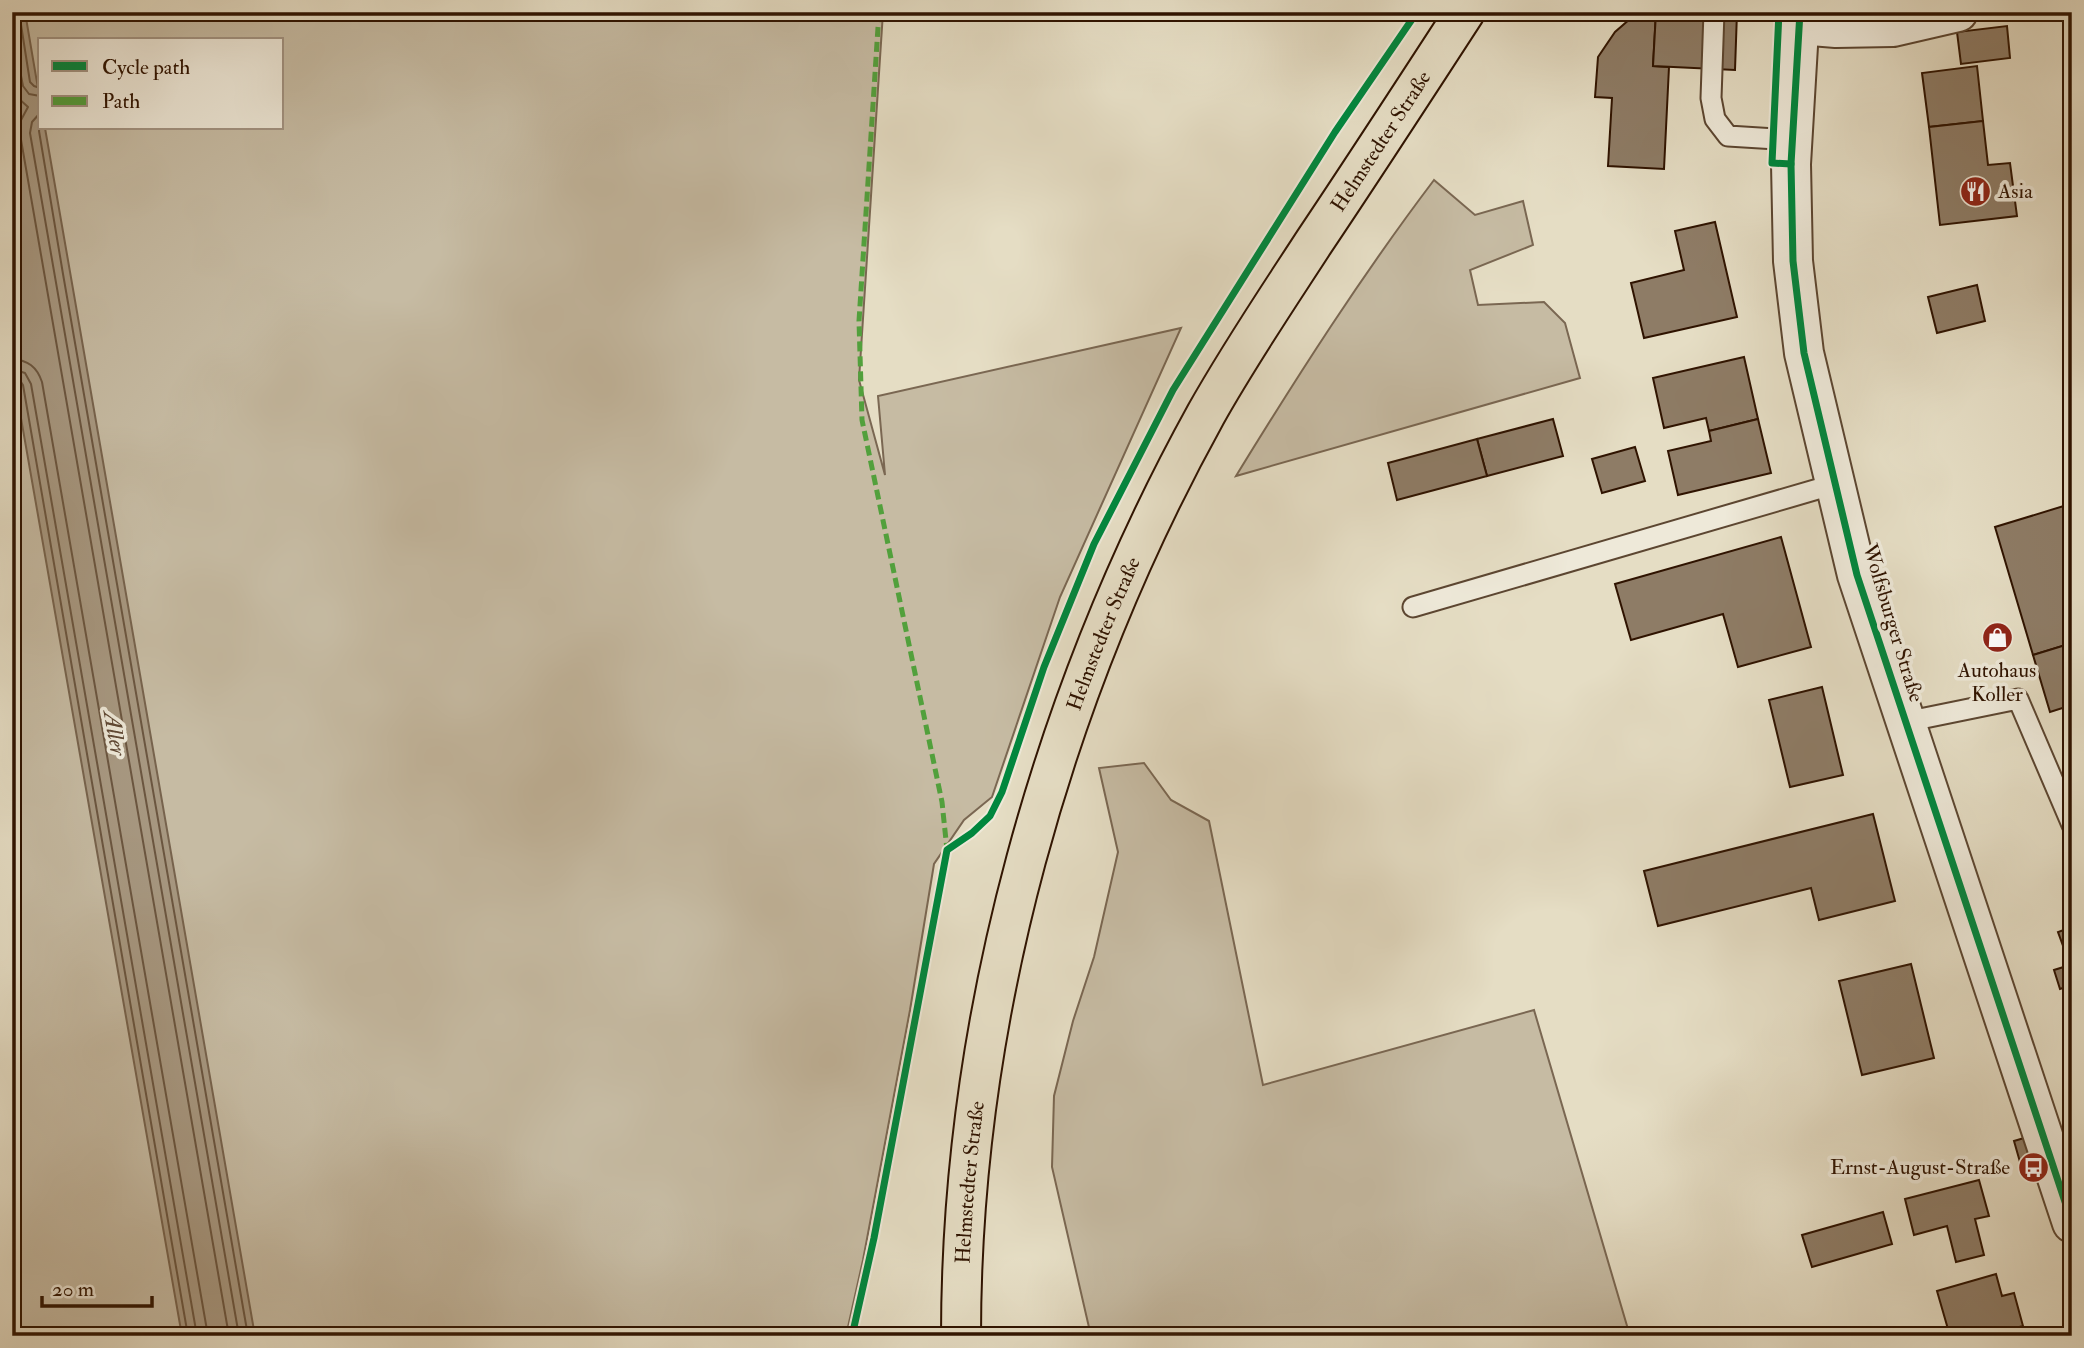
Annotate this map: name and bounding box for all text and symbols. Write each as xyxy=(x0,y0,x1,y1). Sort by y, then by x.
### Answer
legend xyxy=(38,38,284,130)
text: Cycle path xyxy=(102,54,190,81)
street label: Helmstedter Straße xyxy=(1325,65,1437,217)
text: Path xyxy=(102,88,140,115)
restaurant icon: Asia xyxy=(1958,174,1992,208)
place label: Asia xyxy=(1997,178,2033,205)
street label: Wolfsburger Straße xyxy=(1856,540,1930,706)
street label: Helmstedter Straße xyxy=(1060,552,1146,714)
shop icon: Autohaus Koller xyxy=(1980,621,2014,655)
place label: Autohaus Koller xyxy=(1957,657,2036,708)
water label: Aller xyxy=(96,705,133,759)
street label: Helmstedter Straße xyxy=(949,1099,991,1264)
bus stop icon: Ernst-August-Straße xyxy=(2016,1150,2050,1184)
place label: Ernst-August-Straße xyxy=(1830,1154,2010,1181)
scale bar xyxy=(42,1264,152,1308)
text: 20 m xyxy=(52,1276,94,1303)

